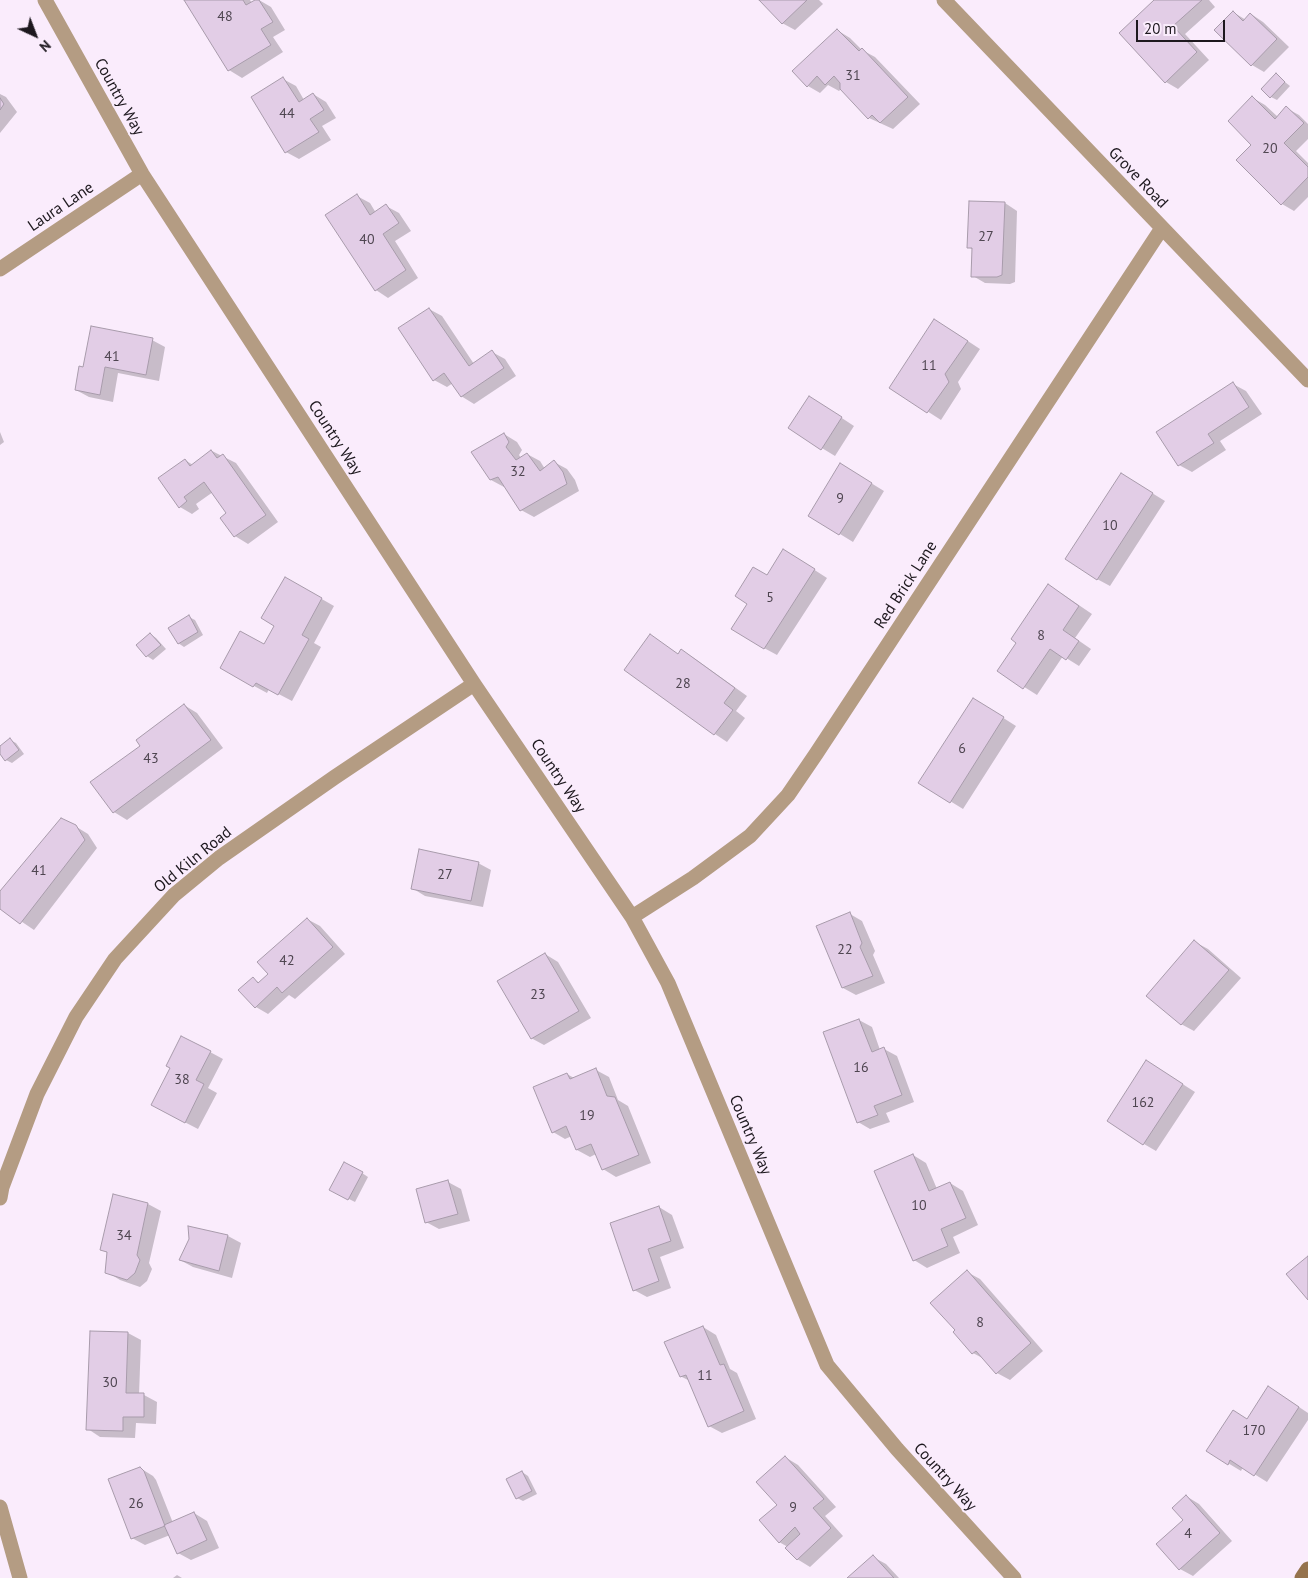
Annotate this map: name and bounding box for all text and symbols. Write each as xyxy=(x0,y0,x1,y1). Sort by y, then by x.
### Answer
house number: 48 xyxy=(217,9,233,25)
north arrow xyxy=(10,10,60,60)
scale bar xyxy=(1138,10,1227,42)
text: 20 m xyxy=(1144,19,1177,38)
text: N xyxy=(36,36,55,56)
street label: Country Way xyxy=(90,55,148,139)
house number: 31 xyxy=(845,68,861,84)
house number: 44 xyxy=(279,106,295,122)
house number: 20 xyxy=(1262,141,1278,157)
street label: Grove Road xyxy=(1104,143,1172,213)
street label: Laura Lane xyxy=(25,178,97,236)
house number: 27 xyxy=(978,229,994,245)
house number: 40 xyxy=(359,232,375,248)
house number: 41 xyxy=(104,349,120,365)
house number: 11 xyxy=(921,358,937,374)
street label: Country Way xyxy=(304,397,366,479)
house number: 32 xyxy=(510,464,526,480)
house number: 9 xyxy=(836,491,844,507)
house number: 10 xyxy=(1102,518,1118,534)
street label: Red Brick Lane xyxy=(871,538,941,632)
house number: 5 xyxy=(766,590,774,606)
house number: 8 xyxy=(1037,628,1045,644)
house number: 28 xyxy=(675,676,691,692)
street label: Country Way xyxy=(526,735,590,817)
house number: 6 xyxy=(958,741,966,757)
house number: 43 xyxy=(143,751,159,767)
street label: Old Kiln Road xyxy=(150,823,236,897)
house number: 41 xyxy=(31,863,47,879)
house number: 27 xyxy=(437,867,453,883)
house number: 22 xyxy=(837,942,853,958)
house number: 42 xyxy=(279,953,295,969)
house number: 23 xyxy=(530,987,546,1003)
house number: 16 xyxy=(853,1060,869,1076)
house number: 38 xyxy=(174,1072,190,1088)
street label: Country Way xyxy=(725,1092,775,1178)
house number: 162 xyxy=(1132,1095,1154,1111)
house number: 19 xyxy=(579,1108,595,1124)
house number: 10 xyxy=(911,1198,927,1214)
house number: 34 xyxy=(116,1228,132,1244)
house number: 8 xyxy=(976,1315,984,1331)
house number: 11 xyxy=(697,1368,713,1384)
house number: 30 xyxy=(102,1375,118,1391)
house number: 170 xyxy=(1243,1423,1265,1439)
street label: Country Way xyxy=(909,1439,981,1515)
house number: 26 xyxy=(128,1496,144,1512)
house number: 9 xyxy=(789,1500,797,1516)
house number: 4 xyxy=(1184,1526,1192,1542)

